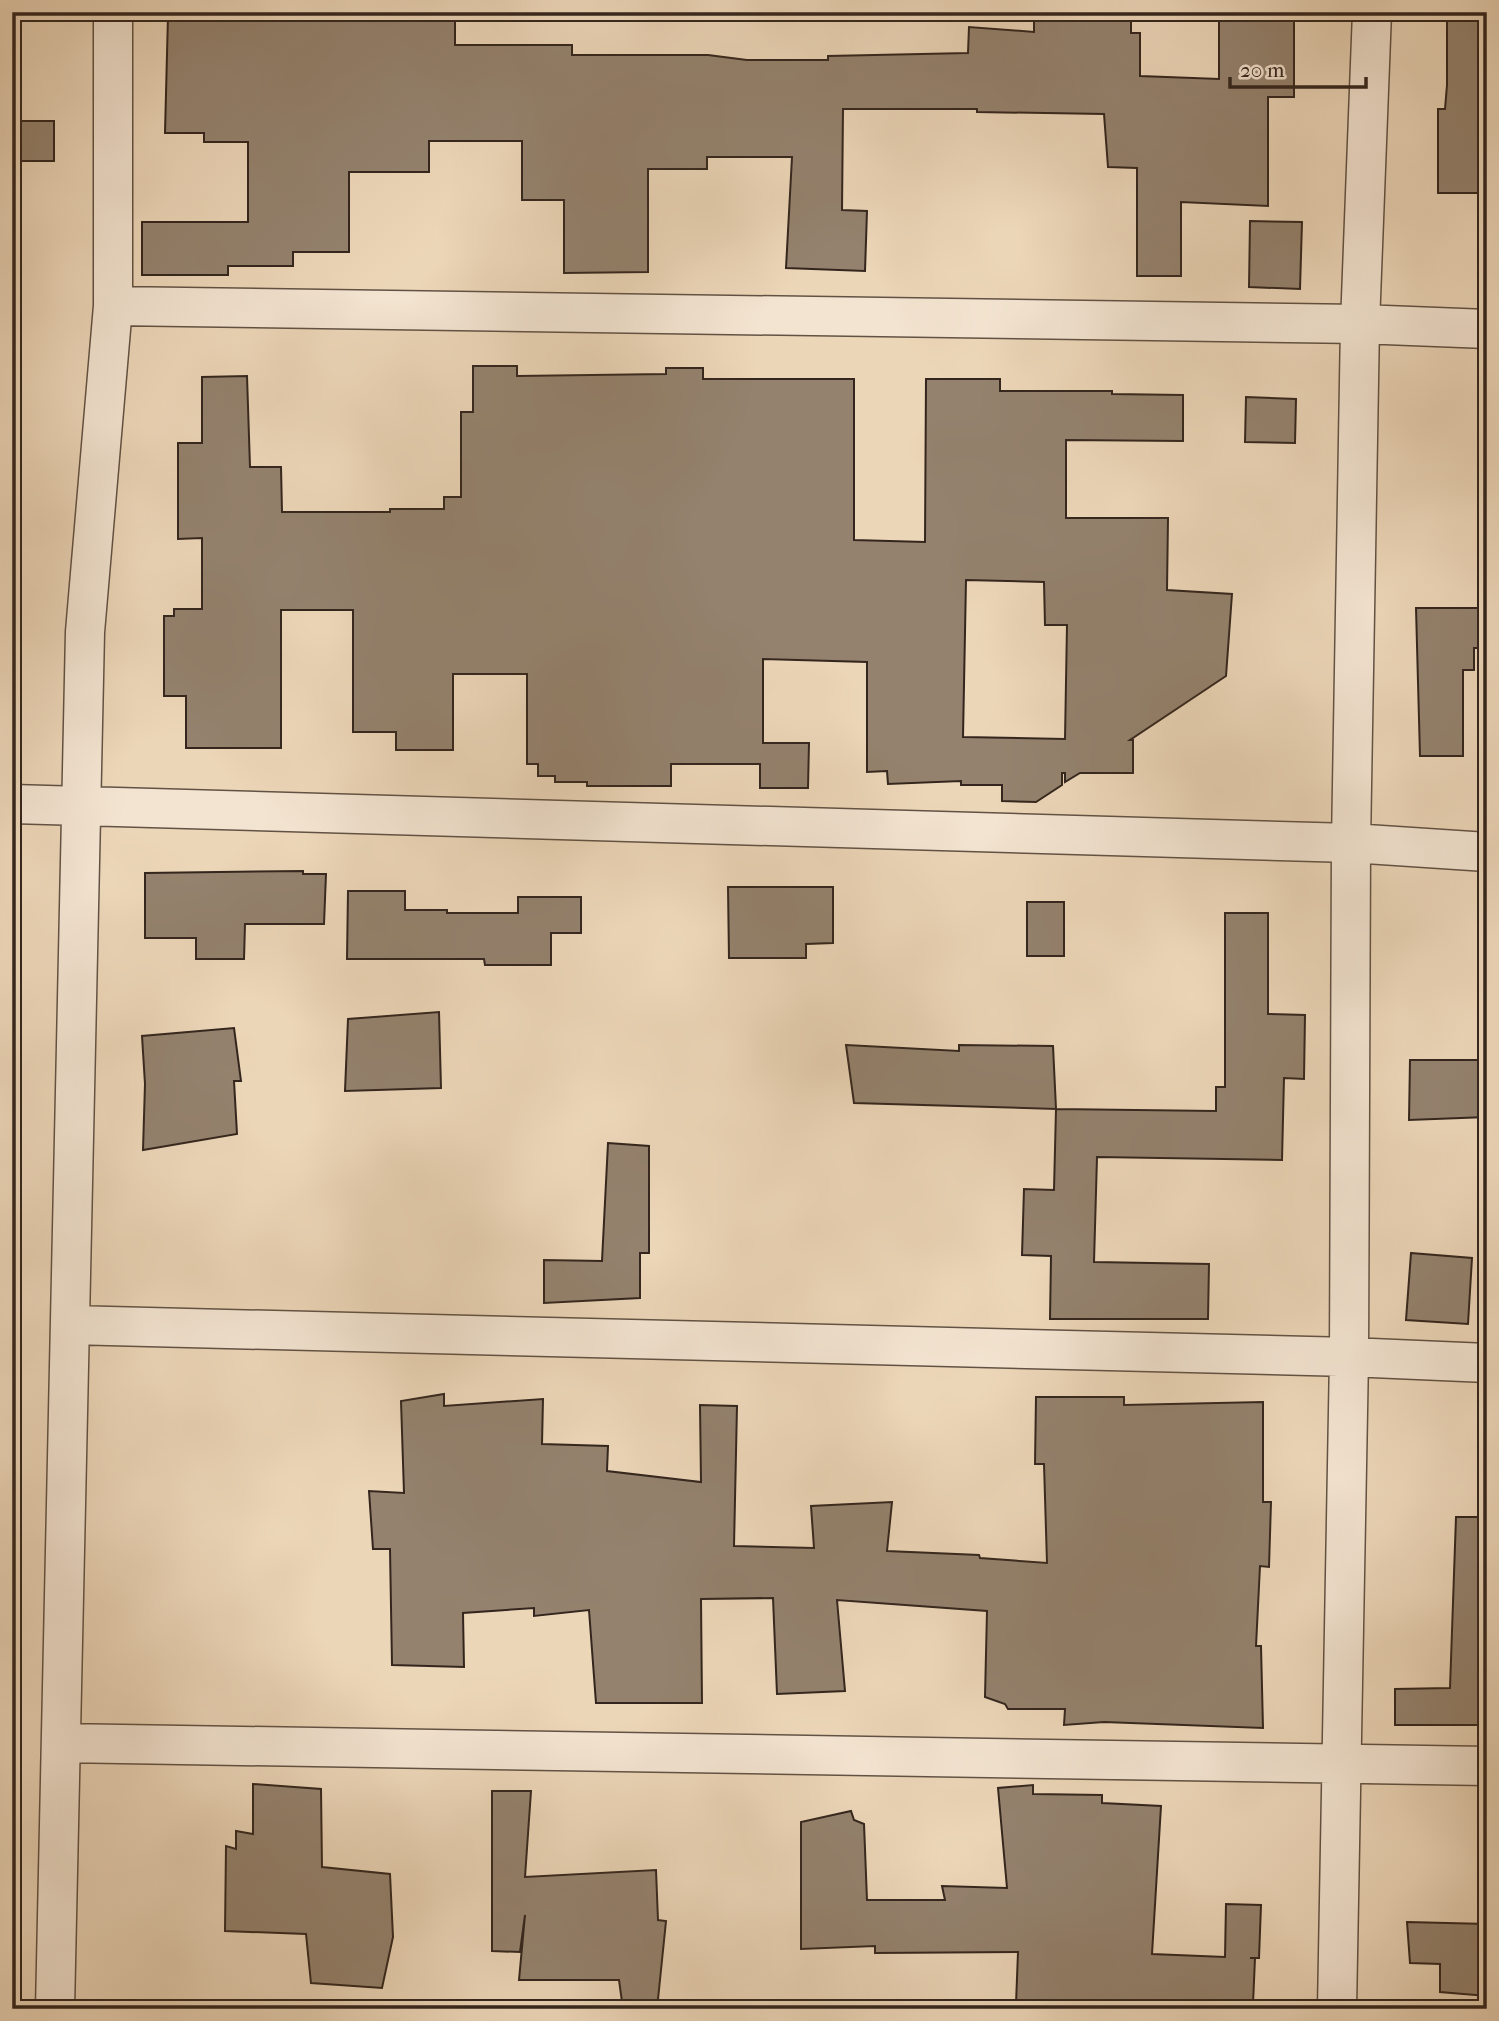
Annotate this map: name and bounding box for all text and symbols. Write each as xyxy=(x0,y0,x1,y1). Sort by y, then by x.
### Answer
scale bar xyxy=(1230,46,1366,90)
text: 20 m xyxy=(1240,58,1285,82)

